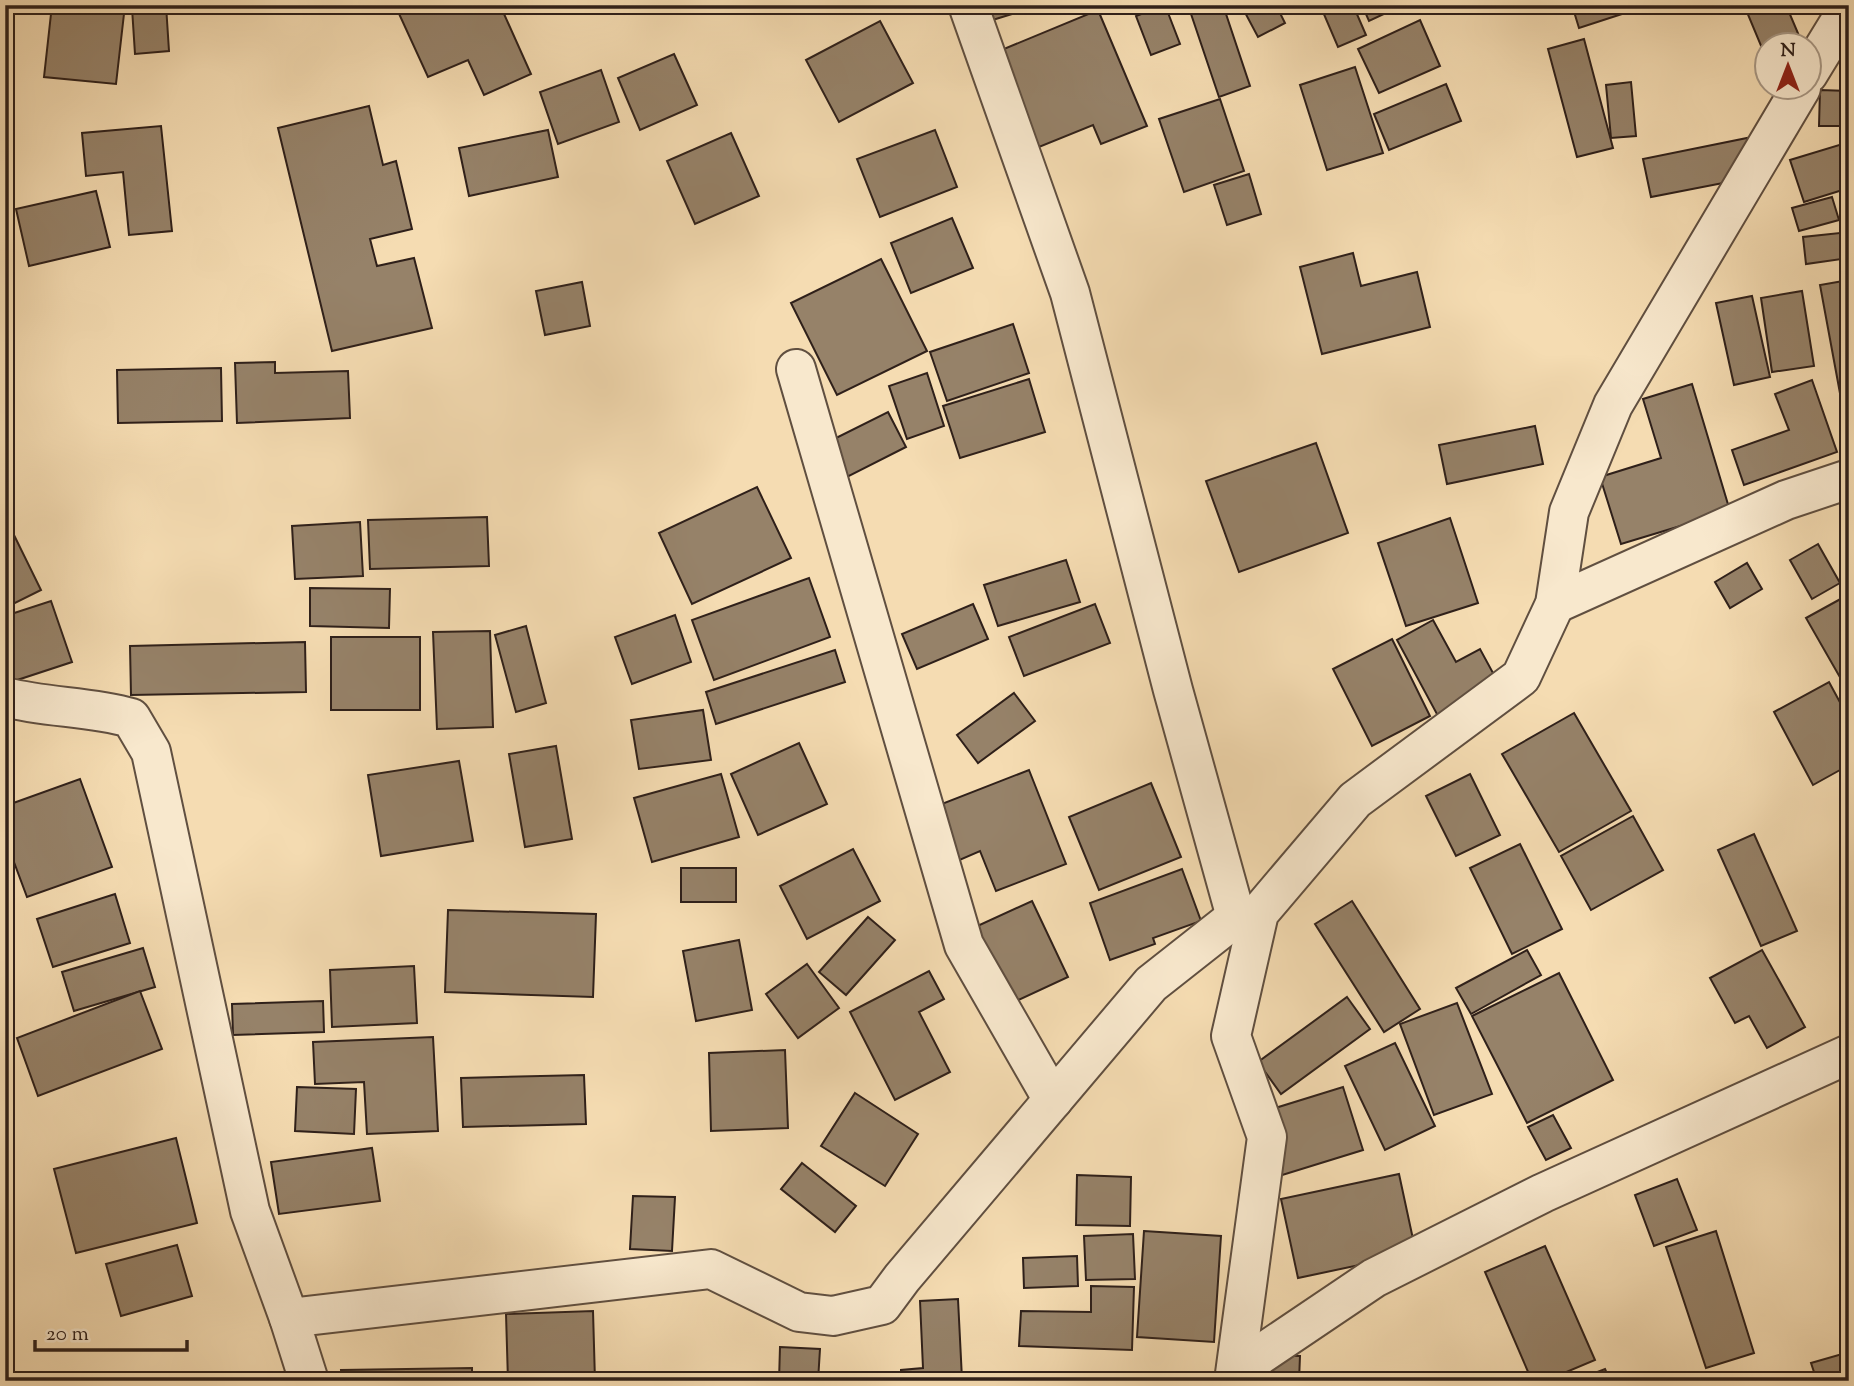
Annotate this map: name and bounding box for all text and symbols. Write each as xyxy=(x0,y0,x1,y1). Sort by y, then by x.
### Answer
north arrow xyxy=(1752,32,1822,102)
text: N xyxy=(1780,38,1796,65)
scale bar xyxy=(35,1309,187,1353)
text: 20 m xyxy=(46,1320,89,1350)

